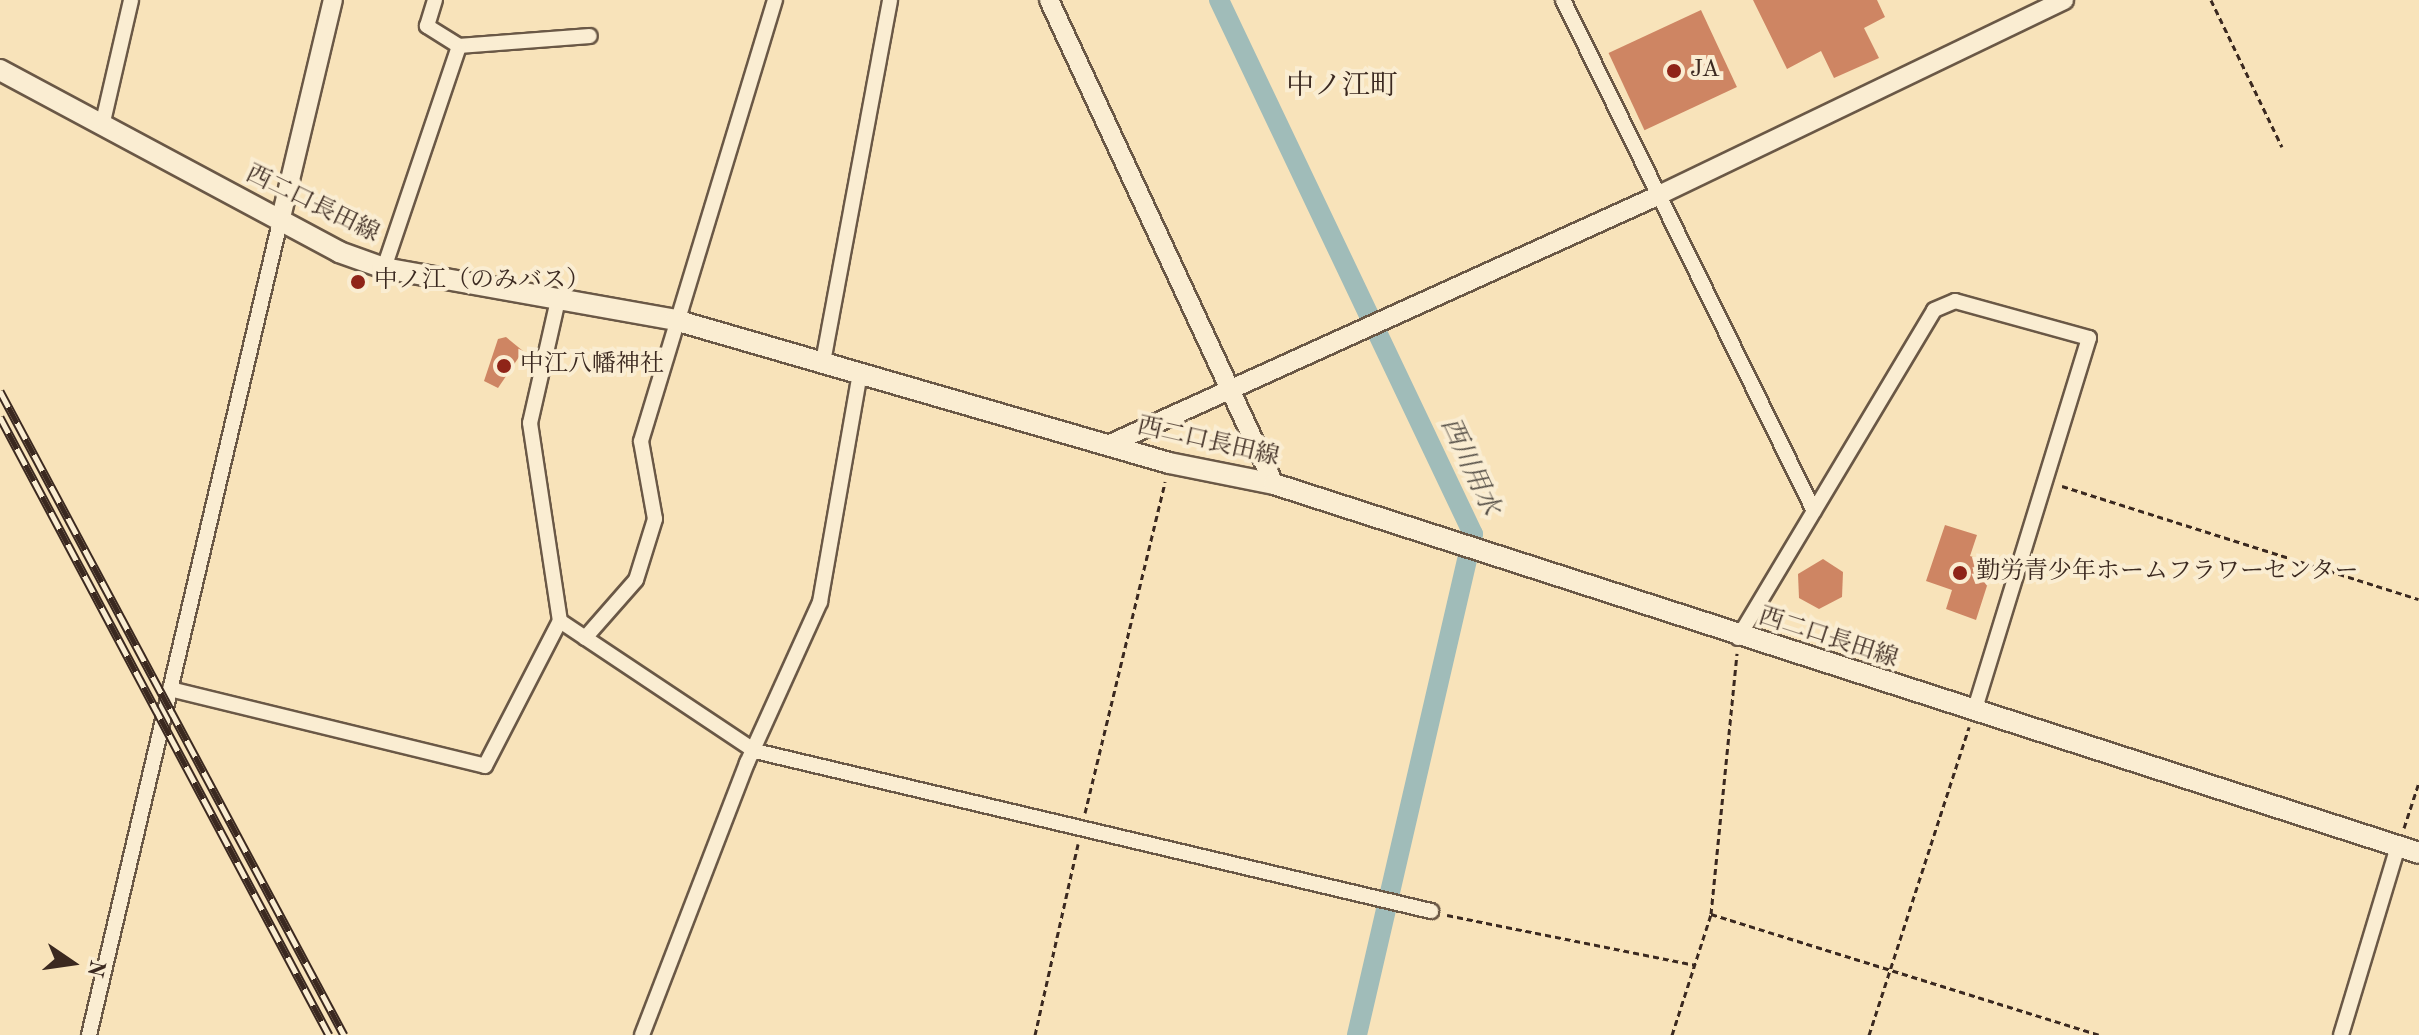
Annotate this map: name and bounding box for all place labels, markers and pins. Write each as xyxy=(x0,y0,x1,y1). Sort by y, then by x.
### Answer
place label: JA xyxy=(1690,57,1720,85)
marker: JA xyxy=(1665,62,1683,80)
place label: 中ノ江（のみバス） xyxy=(374,268,590,296)
marker: 中ノ江（のみバス） xyxy=(349,273,367,291)
place label: 中江八幡神社 xyxy=(520,352,664,380)
marker: 中江八幡神社 xyxy=(495,357,513,375)
place label: 勤労青少年ホームフラワーセンター xyxy=(1976,559,2360,587)
marker: 勤労青少年ホームフラワーセンター xyxy=(1951,564,1969,582)

